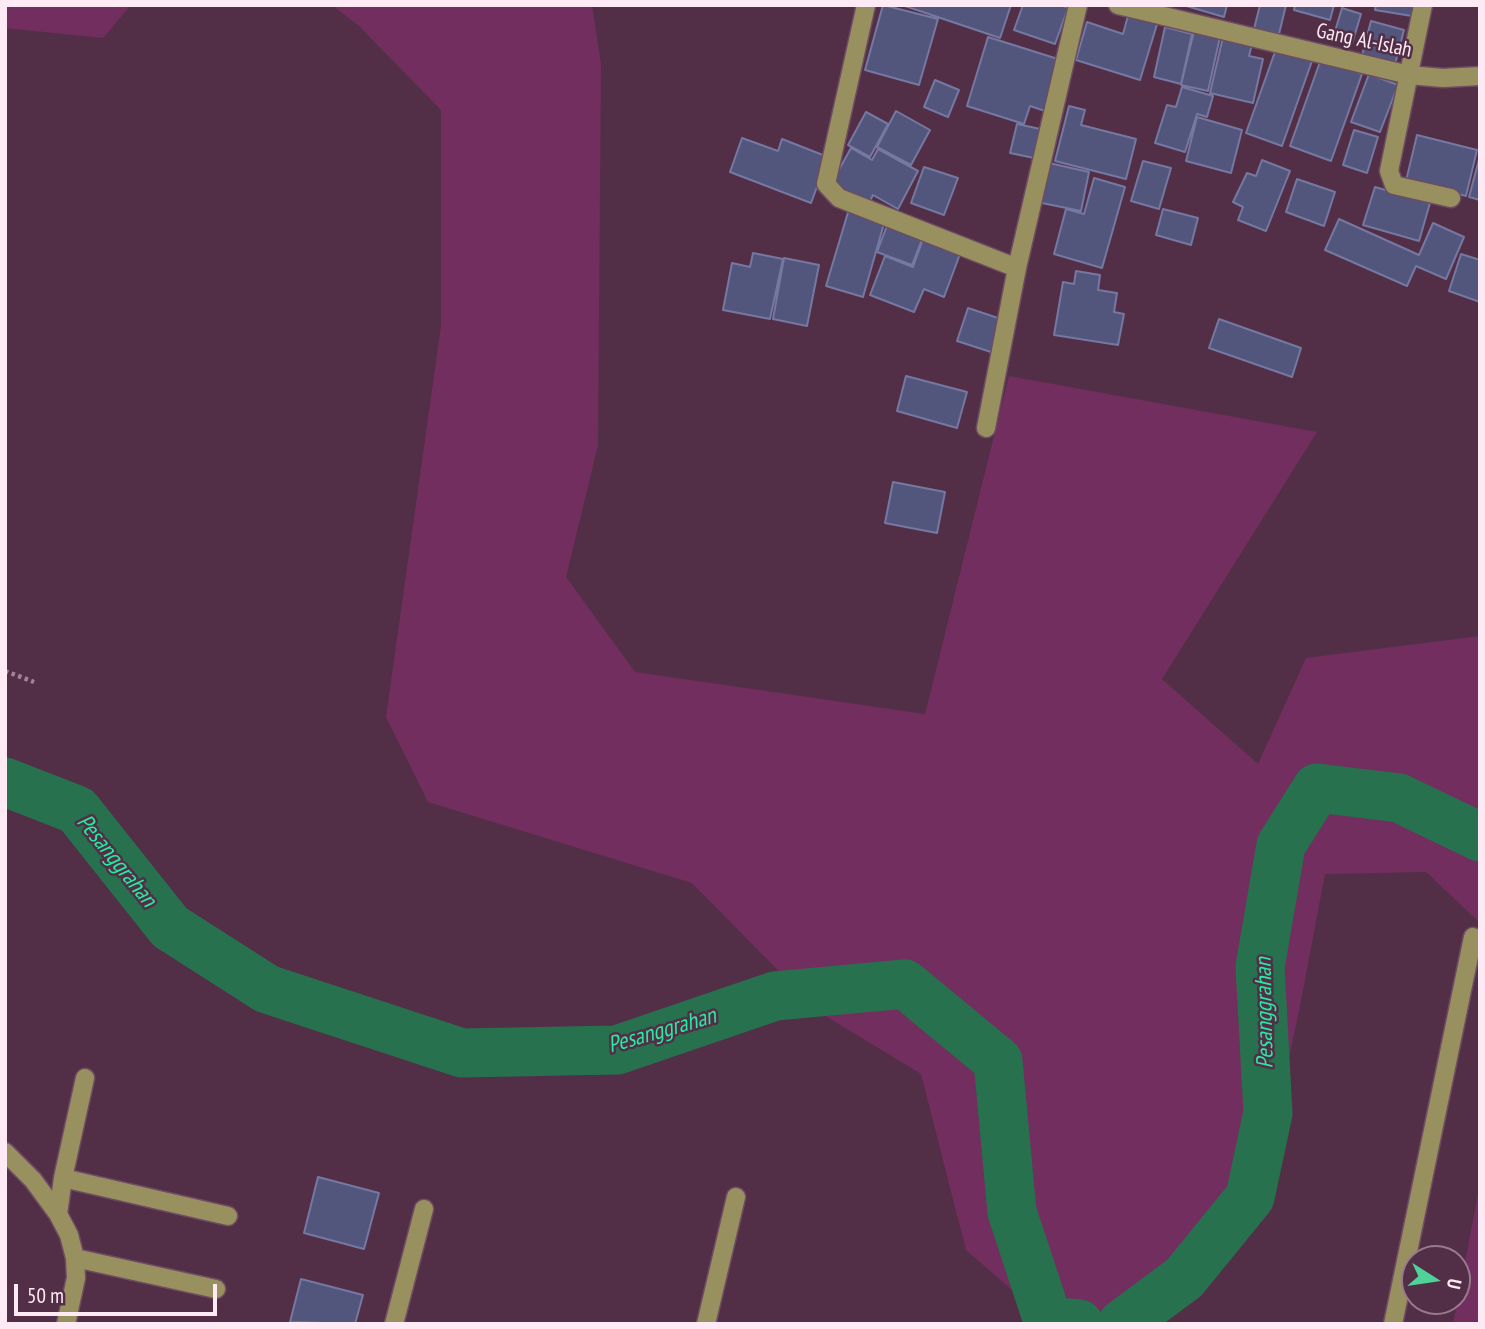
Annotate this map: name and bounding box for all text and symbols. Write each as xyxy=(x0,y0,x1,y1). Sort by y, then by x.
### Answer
street label: Gang Al-Islah xyxy=(1314,19,1414,63)
water label: Pesanggrahan xyxy=(70,809,162,913)
water label: Pesanggrahan xyxy=(1250,957,1280,1069)
water label: Pesanggrahan xyxy=(605,1002,719,1060)
north arrow xyxy=(1401,1245,1471,1315)
scale bar xyxy=(18,1270,220,1314)
text: U xyxy=(1442,1277,1467,1291)
text: 50 m xyxy=(27,1282,64,1309)

